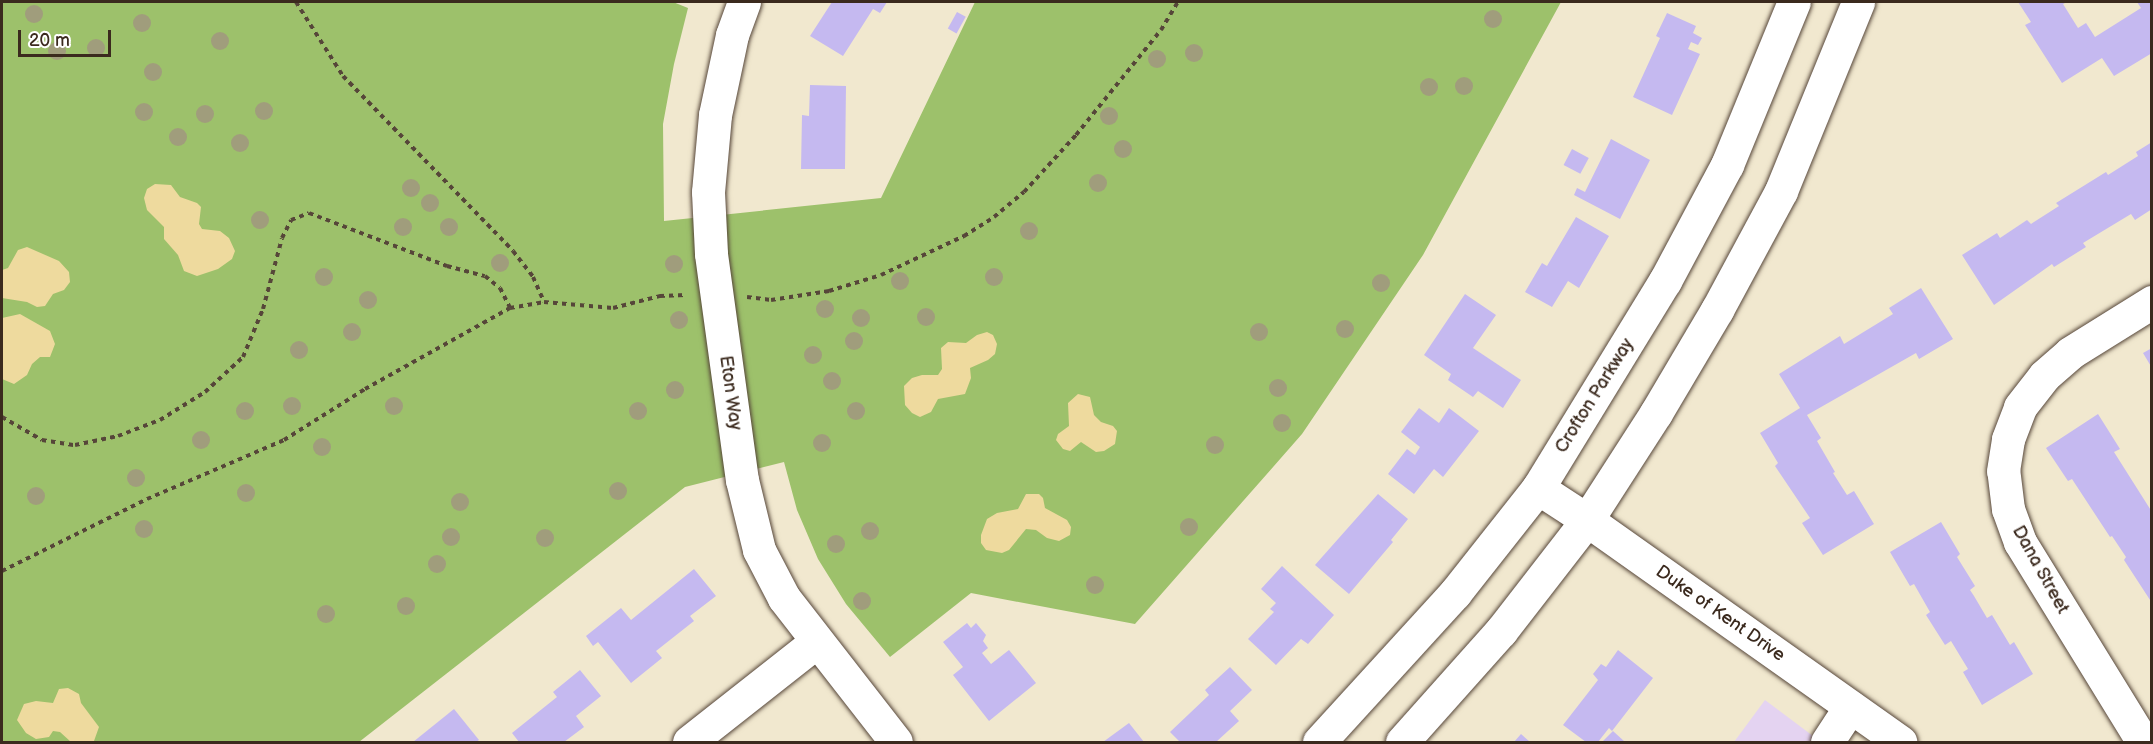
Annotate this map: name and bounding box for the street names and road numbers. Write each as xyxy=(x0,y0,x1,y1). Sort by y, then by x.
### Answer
street label: Crofton Parkway xyxy=(1551,335,1639,457)
street label: Eton Way xyxy=(714,354,746,432)
street label: Dana Street xyxy=(2007,522,2073,618)
street label: Duke of Kent Drive xyxy=(1651,561,1789,667)

